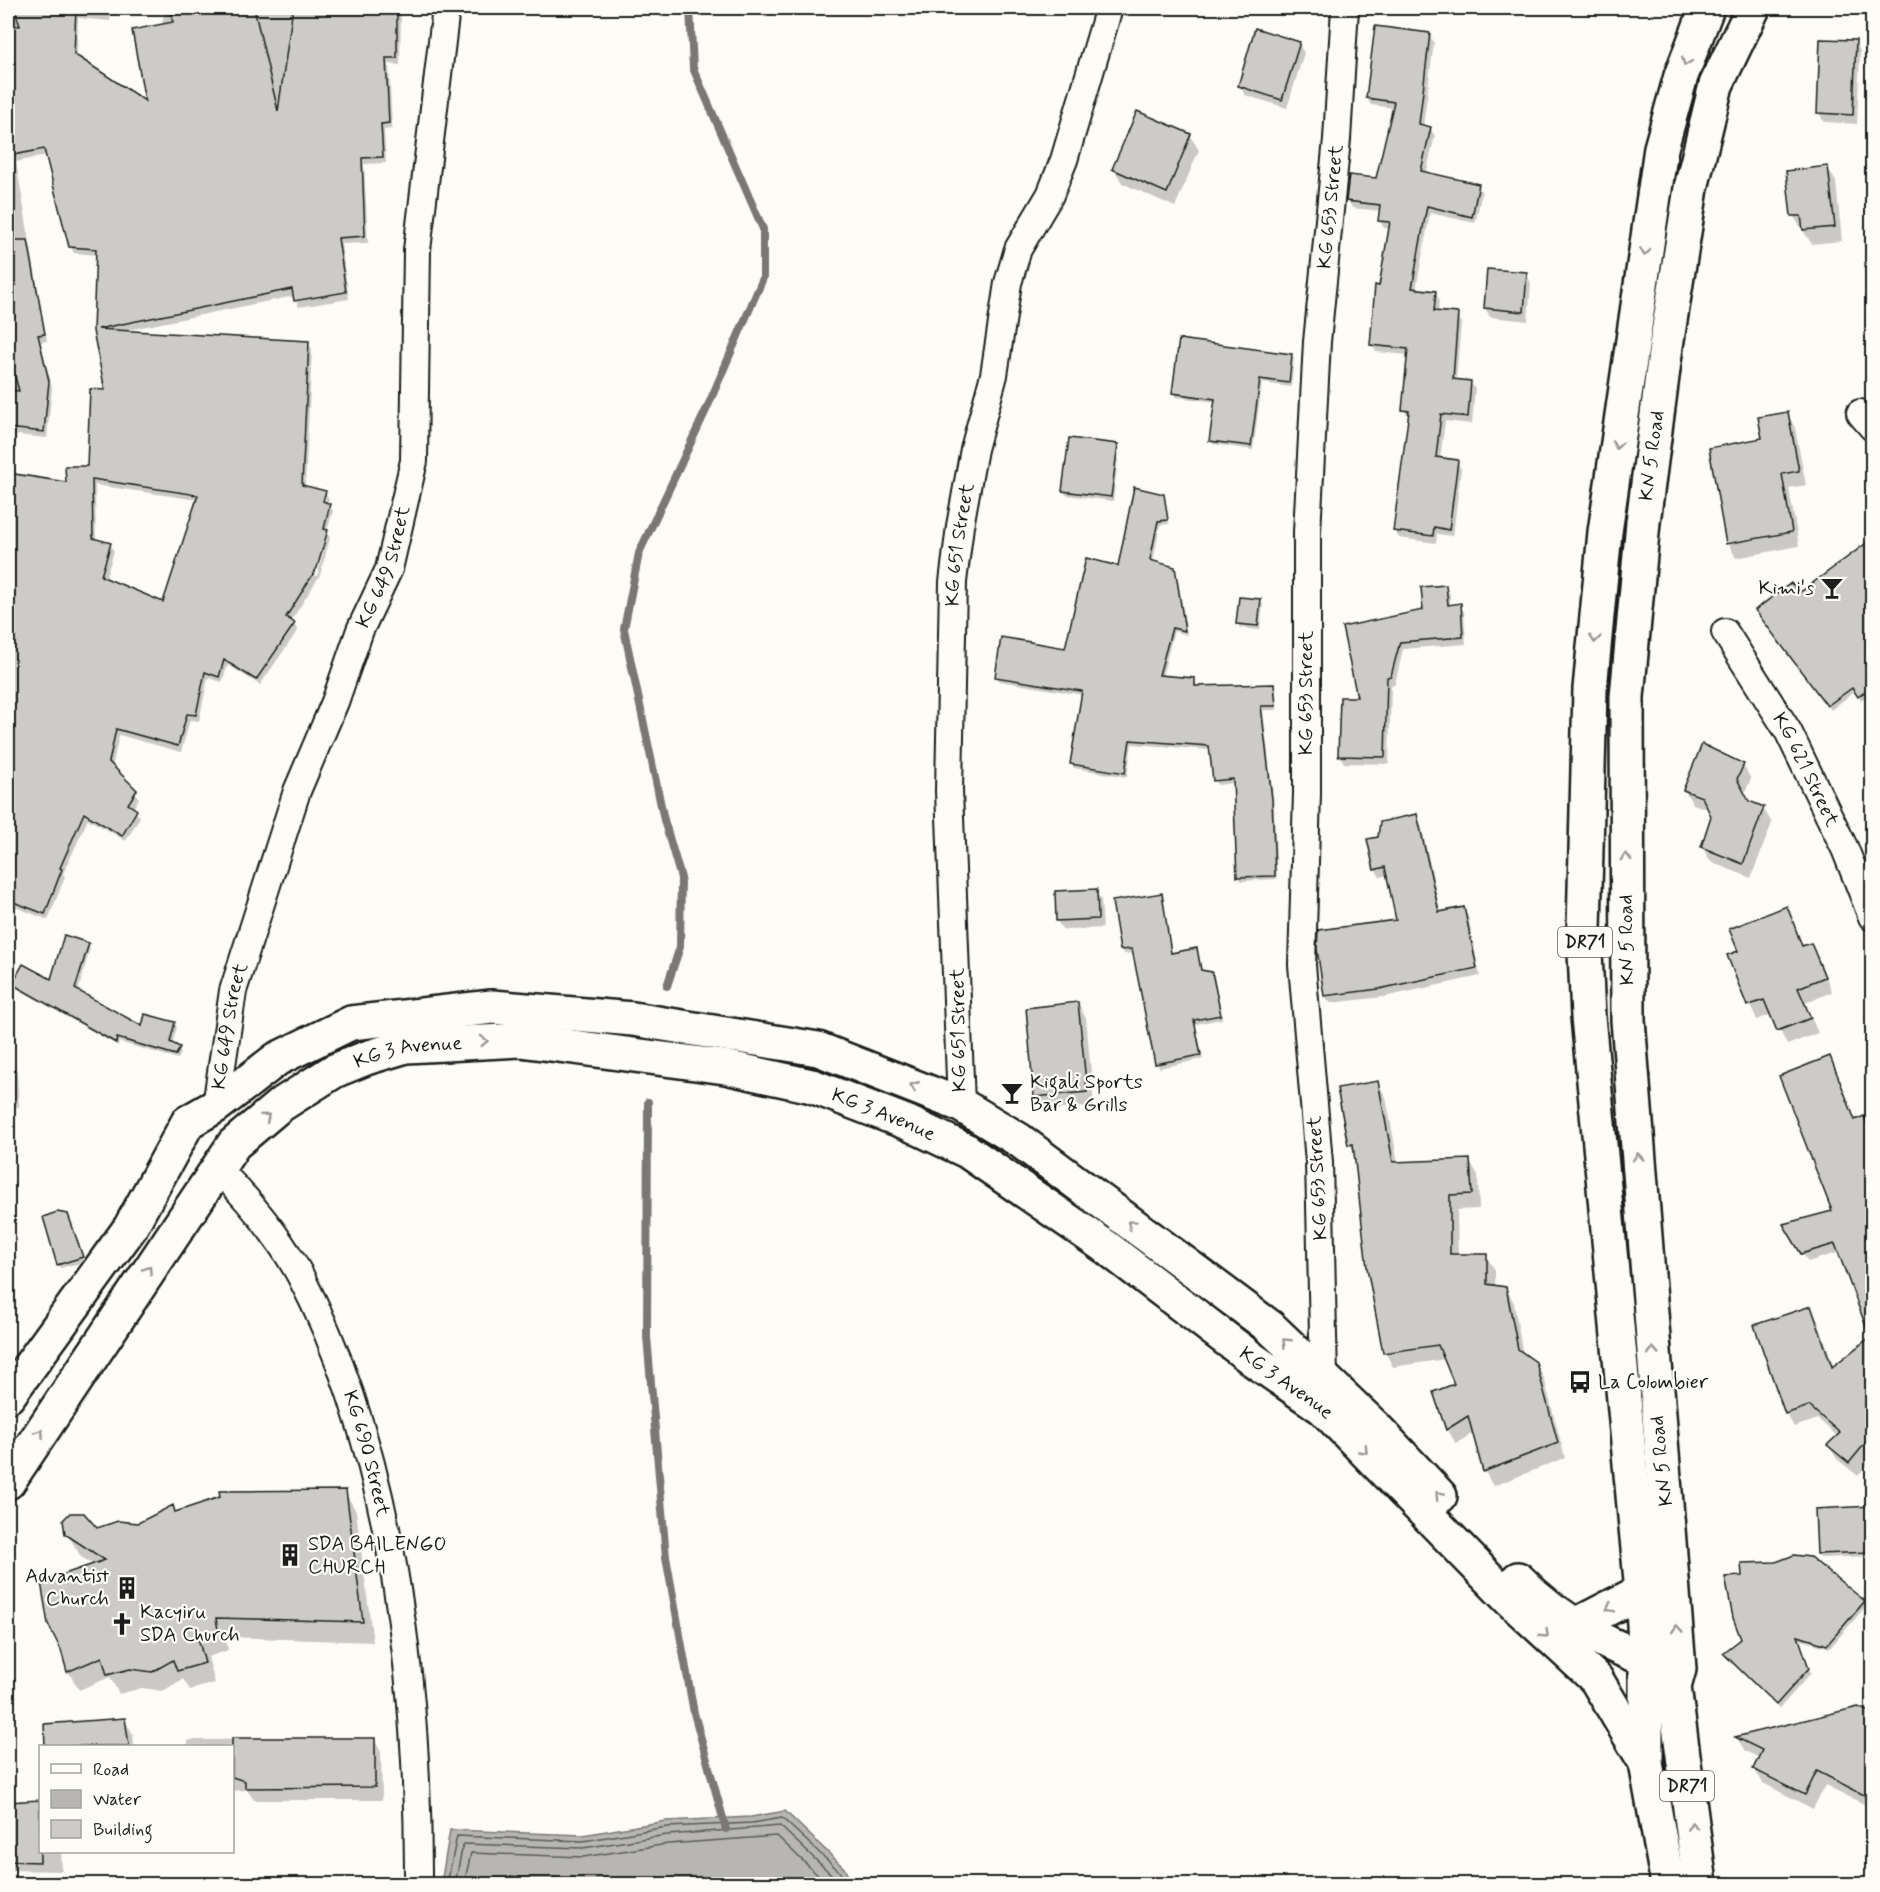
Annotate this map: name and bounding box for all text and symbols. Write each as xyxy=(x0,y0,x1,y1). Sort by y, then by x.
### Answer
one-way arrow xyxy=(1681,56,1693,67)
street label: KG 653 Street xyxy=(1311,143,1350,270)
one-way arrow xyxy=(1640,247,1652,257)
street label: KN 5 Road xyxy=(1632,409,1671,502)
one-way arrow xyxy=(1612,440,1624,450)
street label: KG 651 Street xyxy=(939,481,981,607)
street label: KG 649 Street xyxy=(349,503,417,633)
place label: Kimi's xyxy=(1758,575,1814,602)
bar icon: Kimi's xyxy=(1819,575,1845,601)
street label: KG 653 Street xyxy=(1293,631,1320,755)
one-way arrow xyxy=(1589,634,1602,643)
street label: KG 621 Street xyxy=(1766,707,1846,831)
one-way arrow xyxy=(1620,853,1632,862)
street label: KN 5 Road xyxy=(1613,894,1641,986)
road number: DR71 xyxy=(1558,927,1612,957)
street label: KG 649 Street xyxy=(205,959,255,1091)
street label: KG 651 Street xyxy=(944,967,974,1092)
street label: KG 3 Avenue xyxy=(350,1030,463,1075)
one-way arrow xyxy=(480,1034,489,1047)
place label: Kigali Sports Bar & Grills xyxy=(1030,1069,1143,1119)
bar icon: Kigali Sports Bar & Grills xyxy=(999,1080,1025,1106)
street label: KG 3 Avenue xyxy=(828,1081,940,1148)
one-way arrow xyxy=(910,1081,921,1093)
one-way arrow xyxy=(259,1113,270,1124)
street label: KG 653 Street xyxy=(1301,1115,1335,1241)
one-way arrow xyxy=(1632,1152,1645,1161)
one-way arrow xyxy=(1127,1220,1138,1231)
one-way arrow xyxy=(140,1266,151,1277)
one-way arrow xyxy=(1282,1338,1292,1349)
street label: KG 3 Avenue xyxy=(1234,1340,1340,1425)
one-way arrow xyxy=(1647,1347,1660,1356)
bus stop icon: La Colombier xyxy=(1567,1369,1593,1395)
place label: La Colombier xyxy=(1598,1369,1709,1396)
street label: KG 690 Street xyxy=(336,1387,397,1519)
street label: KN 5 Road xyxy=(1644,1414,1680,1508)
one-way arrow xyxy=(33,1429,44,1440)
one-way arrow xyxy=(1356,1443,1367,1454)
one-way arrow xyxy=(1435,1491,1446,1502)
place label: SDA BAILENGO CHURCH xyxy=(308,1531,446,1581)
building icon: SDA BAILENGO CHURCH xyxy=(277,1542,303,1568)
place label: Advantist Church xyxy=(25,1563,109,1613)
building icon: Advantist Church xyxy=(114,1575,140,1601)
place label: Kacyiru SDA Church xyxy=(140,1599,240,1649)
one-way arrow xyxy=(1606,1601,1617,1612)
church icon: Kacyiru SDA Church xyxy=(109,1611,135,1637)
one-way arrow xyxy=(1670,1624,1683,1633)
one-way arrow xyxy=(1538,1626,1549,1637)
legend xyxy=(39,1745,234,1853)
text: Road xyxy=(93,1758,129,1782)
road number: DR71 xyxy=(1660,1771,1714,1801)
text: Water xyxy=(93,1788,142,1812)
text: Building xyxy=(93,1818,153,1844)
one-way arrow xyxy=(1686,1822,1699,1831)

